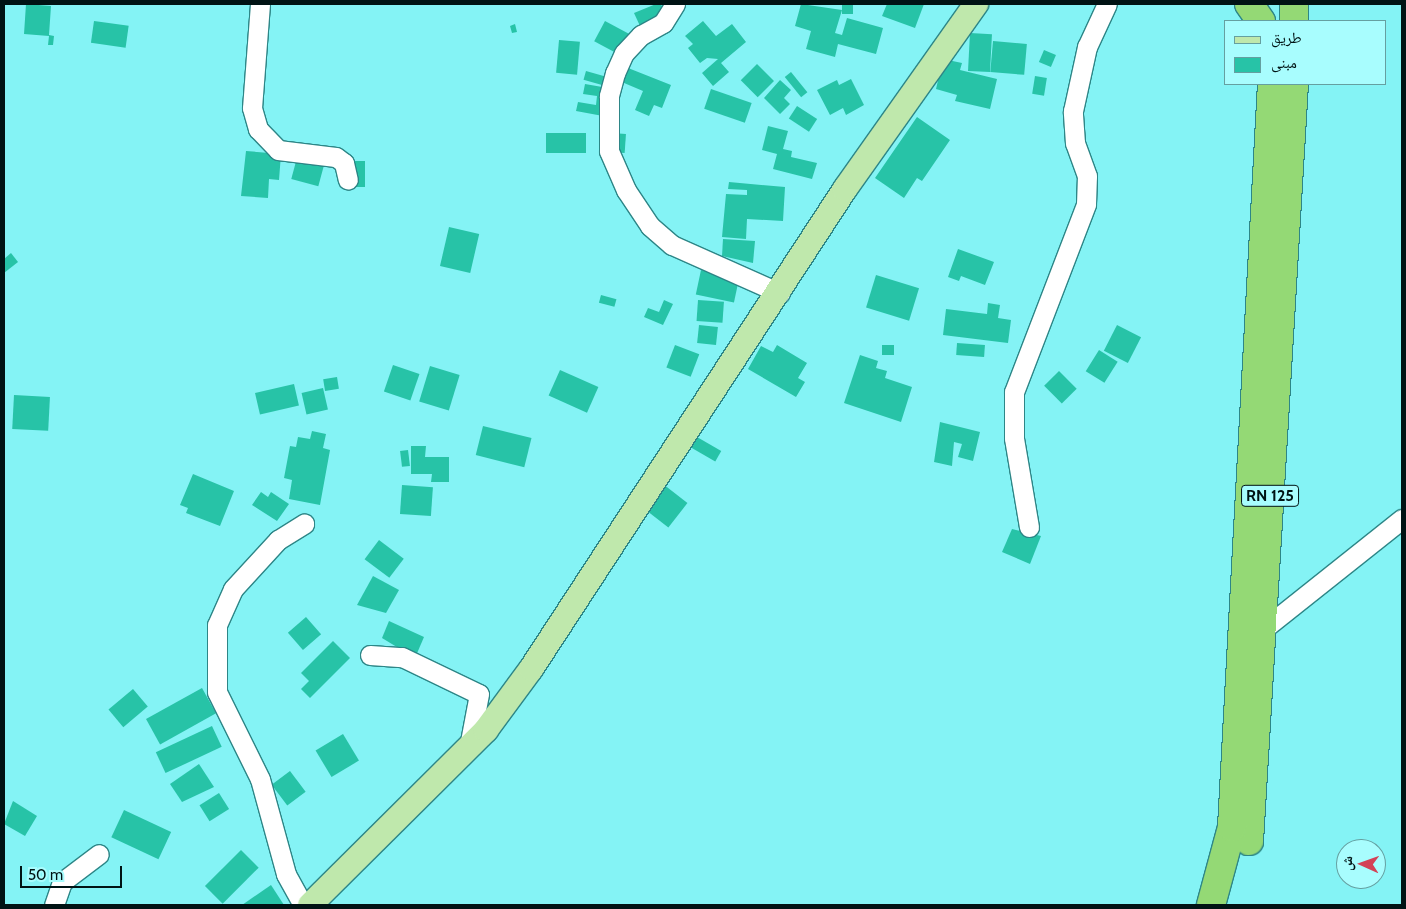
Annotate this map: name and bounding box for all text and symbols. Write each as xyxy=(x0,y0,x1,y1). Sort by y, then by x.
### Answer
legend xyxy=(1224,20,1386,85)
text: طريق xyxy=(1271,29,1302,47)
text: مبنى xyxy=(1271,54,1297,72)
road number: RN 125 xyxy=(1240,482,1300,510)
north arrow xyxy=(1336,839,1386,889)
scale bar xyxy=(22,856,125,888)
text: ش xyxy=(1338,856,1356,871)
text: 50 m xyxy=(28,866,63,884)

